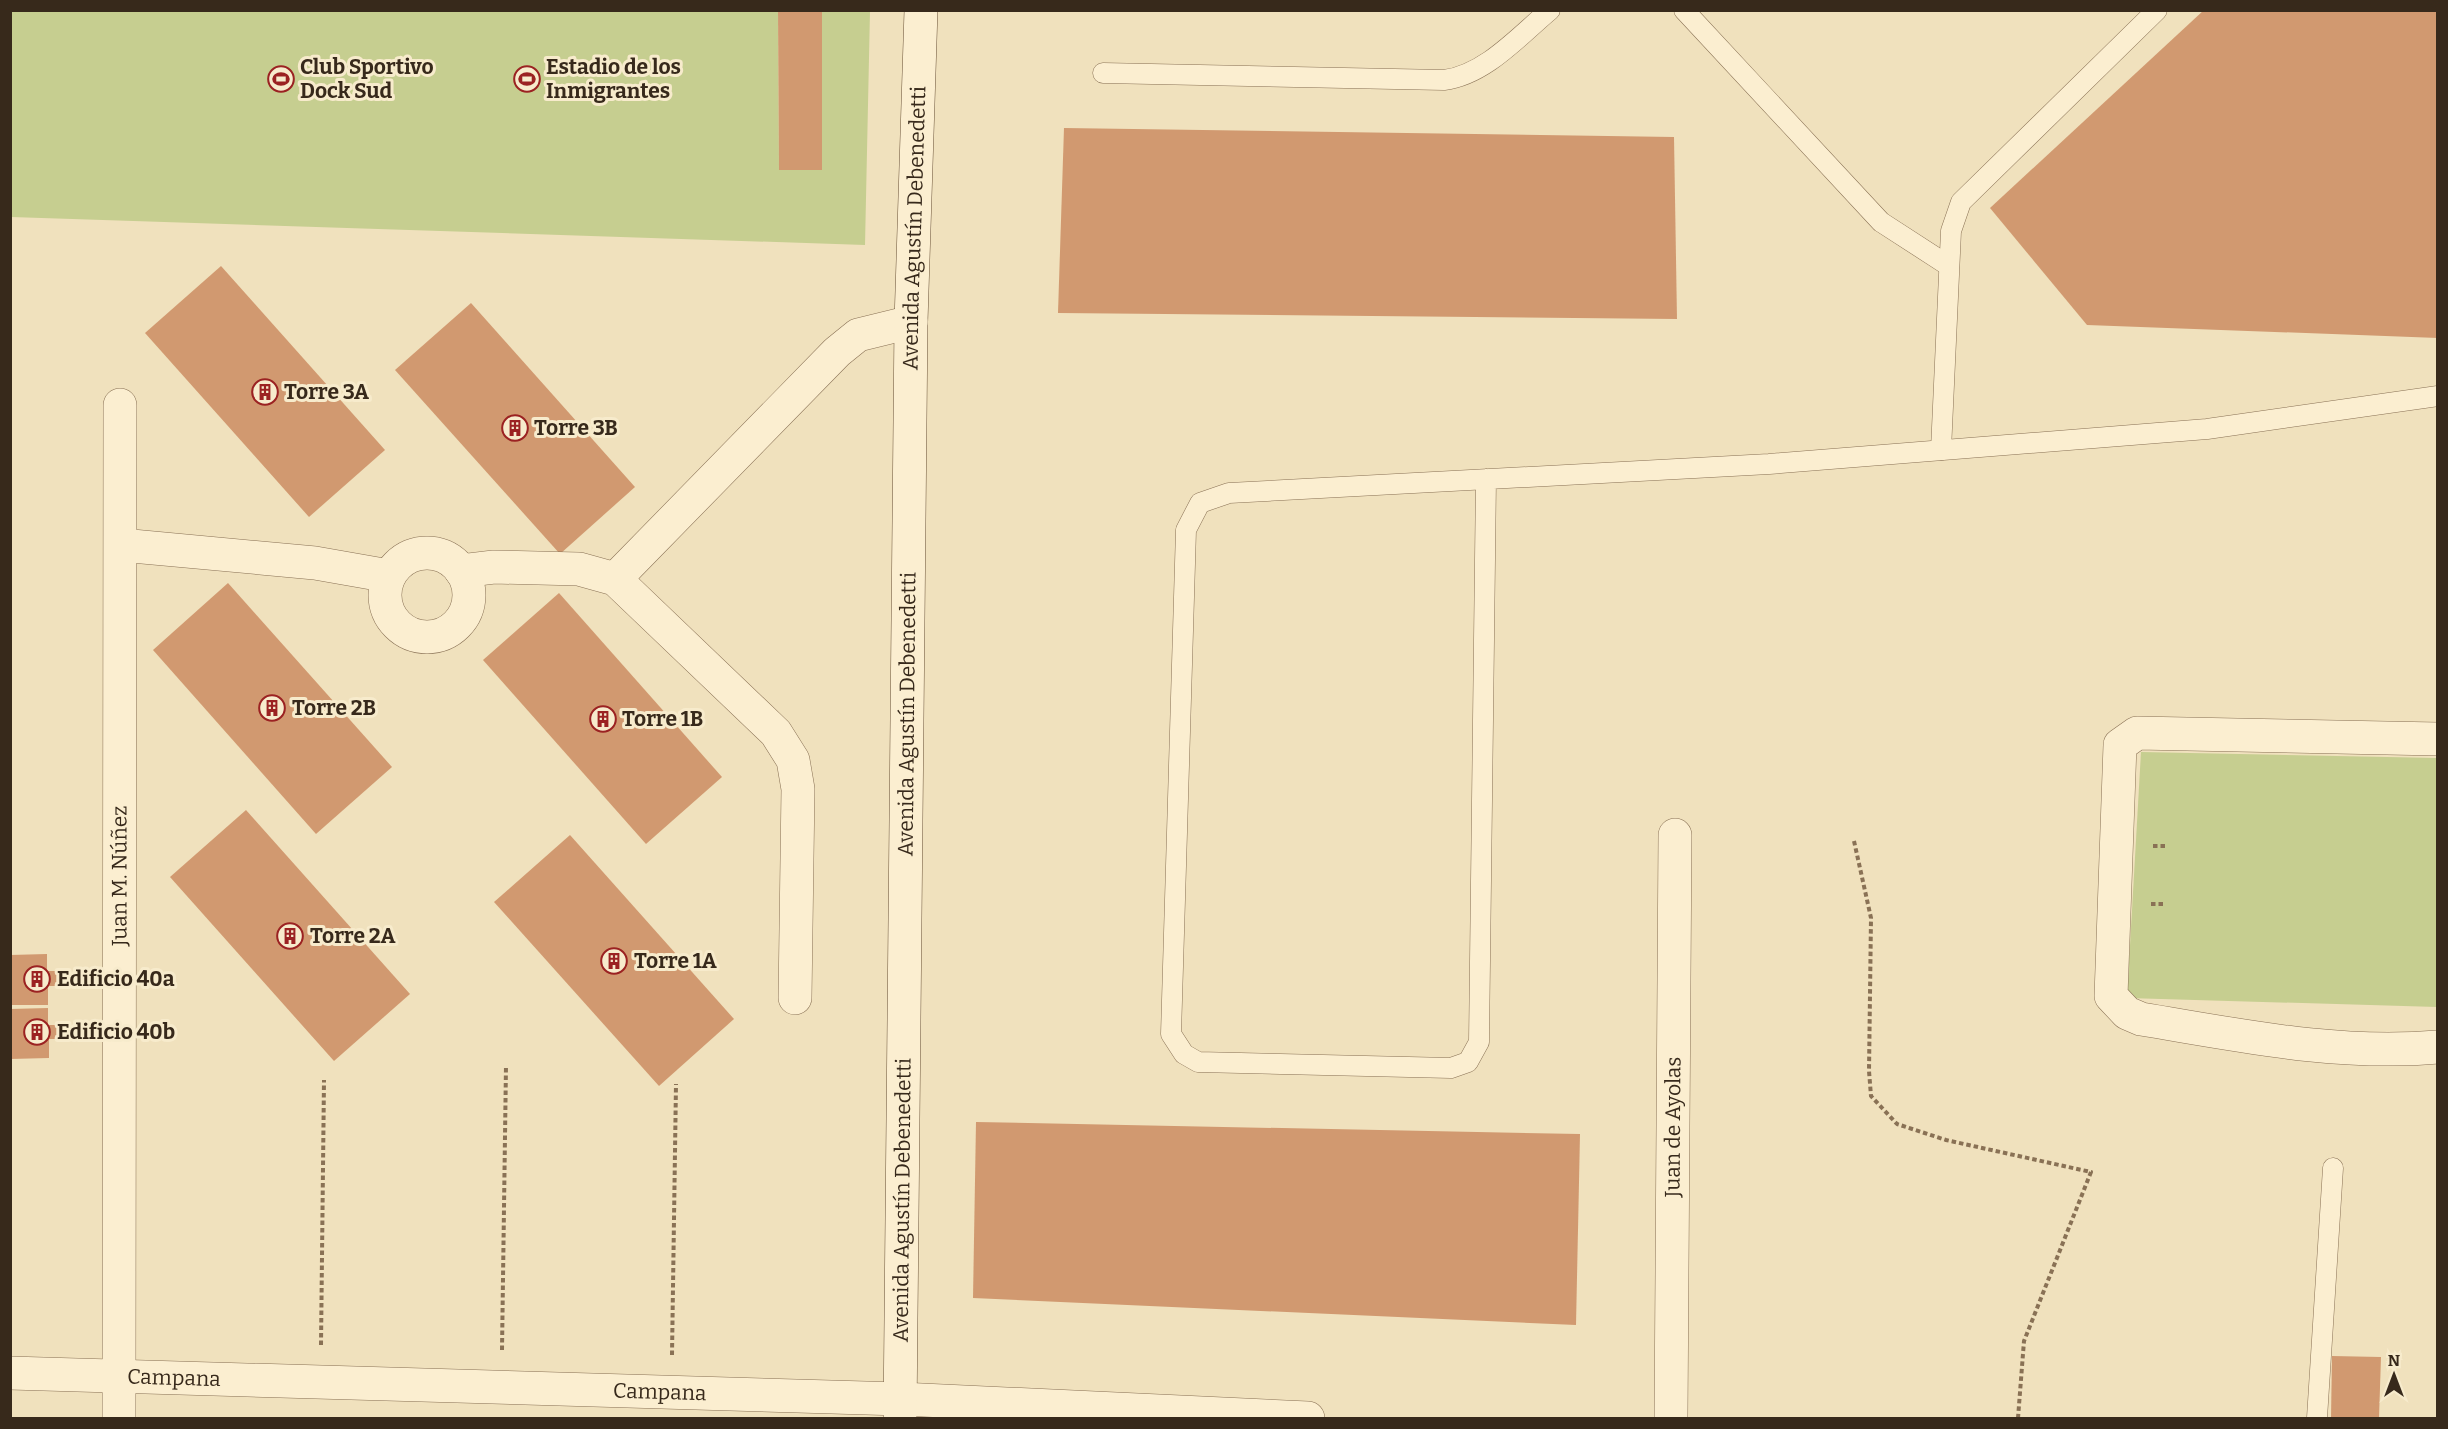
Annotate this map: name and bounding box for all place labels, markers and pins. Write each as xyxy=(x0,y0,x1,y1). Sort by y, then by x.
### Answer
place label: Club Sportivo Dock Sud xyxy=(300,54,434,104)
place label: Estadio de los Inmigrantes xyxy=(546,54,681,104)
sports icon: Club Sportivo Dock Sud xyxy=(266,64,296,94)
sports icon: Estadio de los Inmigrantes xyxy=(512,64,542,94)
building icon: Torre 3A xyxy=(250,377,280,407)
place label: Torre 3A xyxy=(284,379,369,405)
building icon: Torre 3B xyxy=(500,413,530,443)
place label: Torre 3B xyxy=(534,415,618,441)
building icon: Torre 2B xyxy=(257,693,287,723)
place label: Torre 2B xyxy=(292,695,376,721)
building icon: Torre 1B xyxy=(588,704,618,734)
place label: Torre 1B xyxy=(622,706,703,732)
building icon: Torre 2A xyxy=(275,921,305,951)
place label: Torre 2A xyxy=(310,923,396,949)
building icon: Torre 1A xyxy=(599,946,629,976)
place label: Torre 1A xyxy=(634,948,717,974)
building icon: Edificio 40a xyxy=(22,964,52,994)
place label: Edificio 40a xyxy=(57,966,175,992)
building icon: Edificio 40b xyxy=(22,1017,52,1047)
place label: Edificio 40b xyxy=(57,1019,175,1045)

